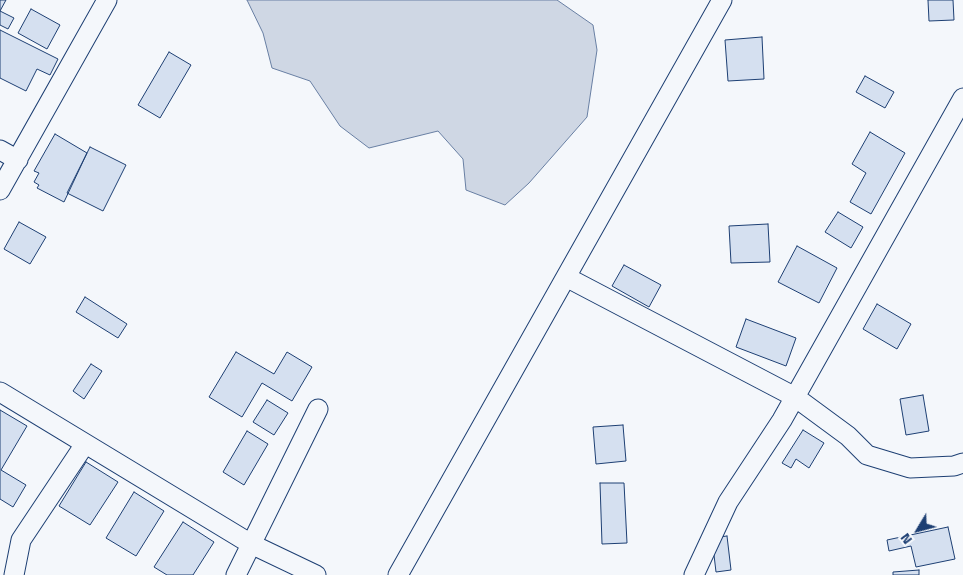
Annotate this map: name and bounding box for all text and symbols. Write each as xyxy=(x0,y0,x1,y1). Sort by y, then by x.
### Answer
north arrow xyxy=(893,505,943,555)
text: N xyxy=(894,529,917,550)

